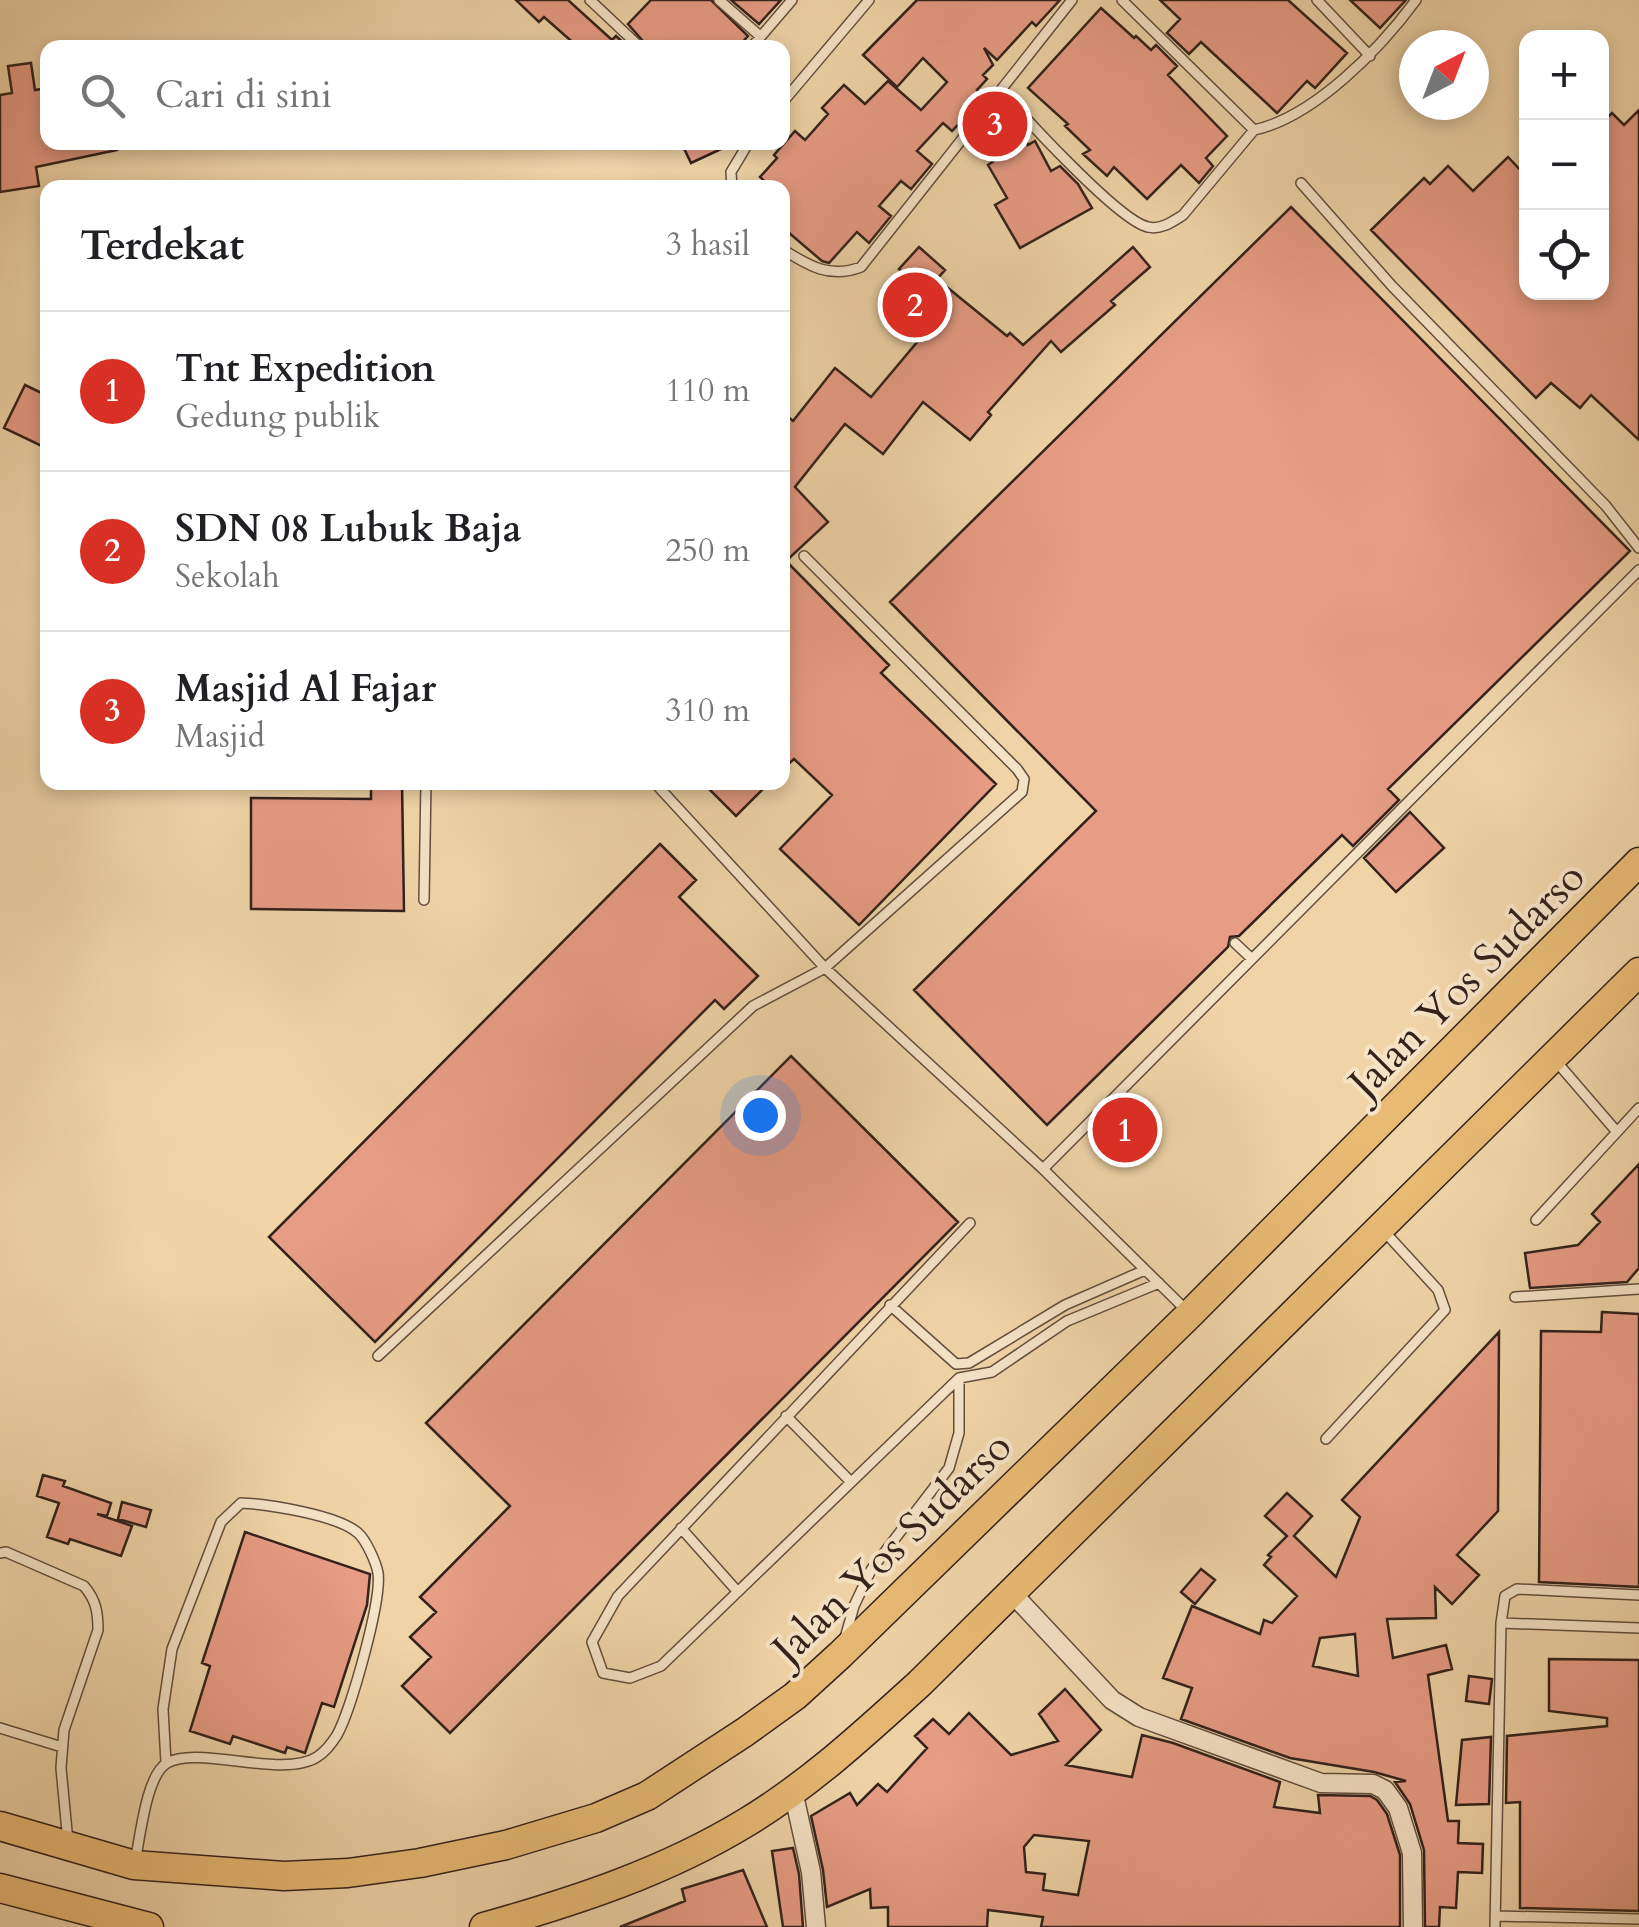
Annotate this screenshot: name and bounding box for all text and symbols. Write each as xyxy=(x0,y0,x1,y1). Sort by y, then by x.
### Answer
north arrow xyxy=(1399,30,1489,120)
map controls xyxy=(1519,30,1609,300)
button: + xyxy=(1519,30,1609,120)
search box xyxy=(40,40,790,150)
icon: search xyxy=(75,68,130,123)
text: Cari di sini xyxy=(155,69,332,121)
pin: 3 xyxy=(962,86,1028,162)
button: − xyxy=(1519,120,1609,210)
button: locate xyxy=(1519,210,1609,300)
text: Terdekat xyxy=(80,217,244,274)
text: 3 hasil xyxy=(666,223,750,267)
pin: 2 xyxy=(882,268,948,342)
text: Tnt Expedition xyxy=(175,343,435,395)
text: 1 xyxy=(104,369,121,413)
text: 110 m xyxy=(665,369,750,413)
text: Gedung publik xyxy=(175,395,380,439)
text: SDN 08 Lubuk Baja xyxy=(175,503,522,555)
text: 2 xyxy=(104,529,121,573)
text: 250 m xyxy=(665,529,750,573)
text: Sekolah xyxy=(175,555,280,599)
text: Masjid Al Fajar xyxy=(175,663,436,715)
text: 3 xyxy=(104,689,121,733)
text: 310 m xyxy=(665,689,750,733)
text: Masjid xyxy=(175,715,265,759)
street label: Jalan Yos Sudarso xyxy=(1332,849,1598,1115)
your location xyxy=(735,1090,786,1141)
pin: 1 xyxy=(1092,1092,1158,1168)
street label: Jalan Yos Sudarso xyxy=(756,1419,1024,1681)

